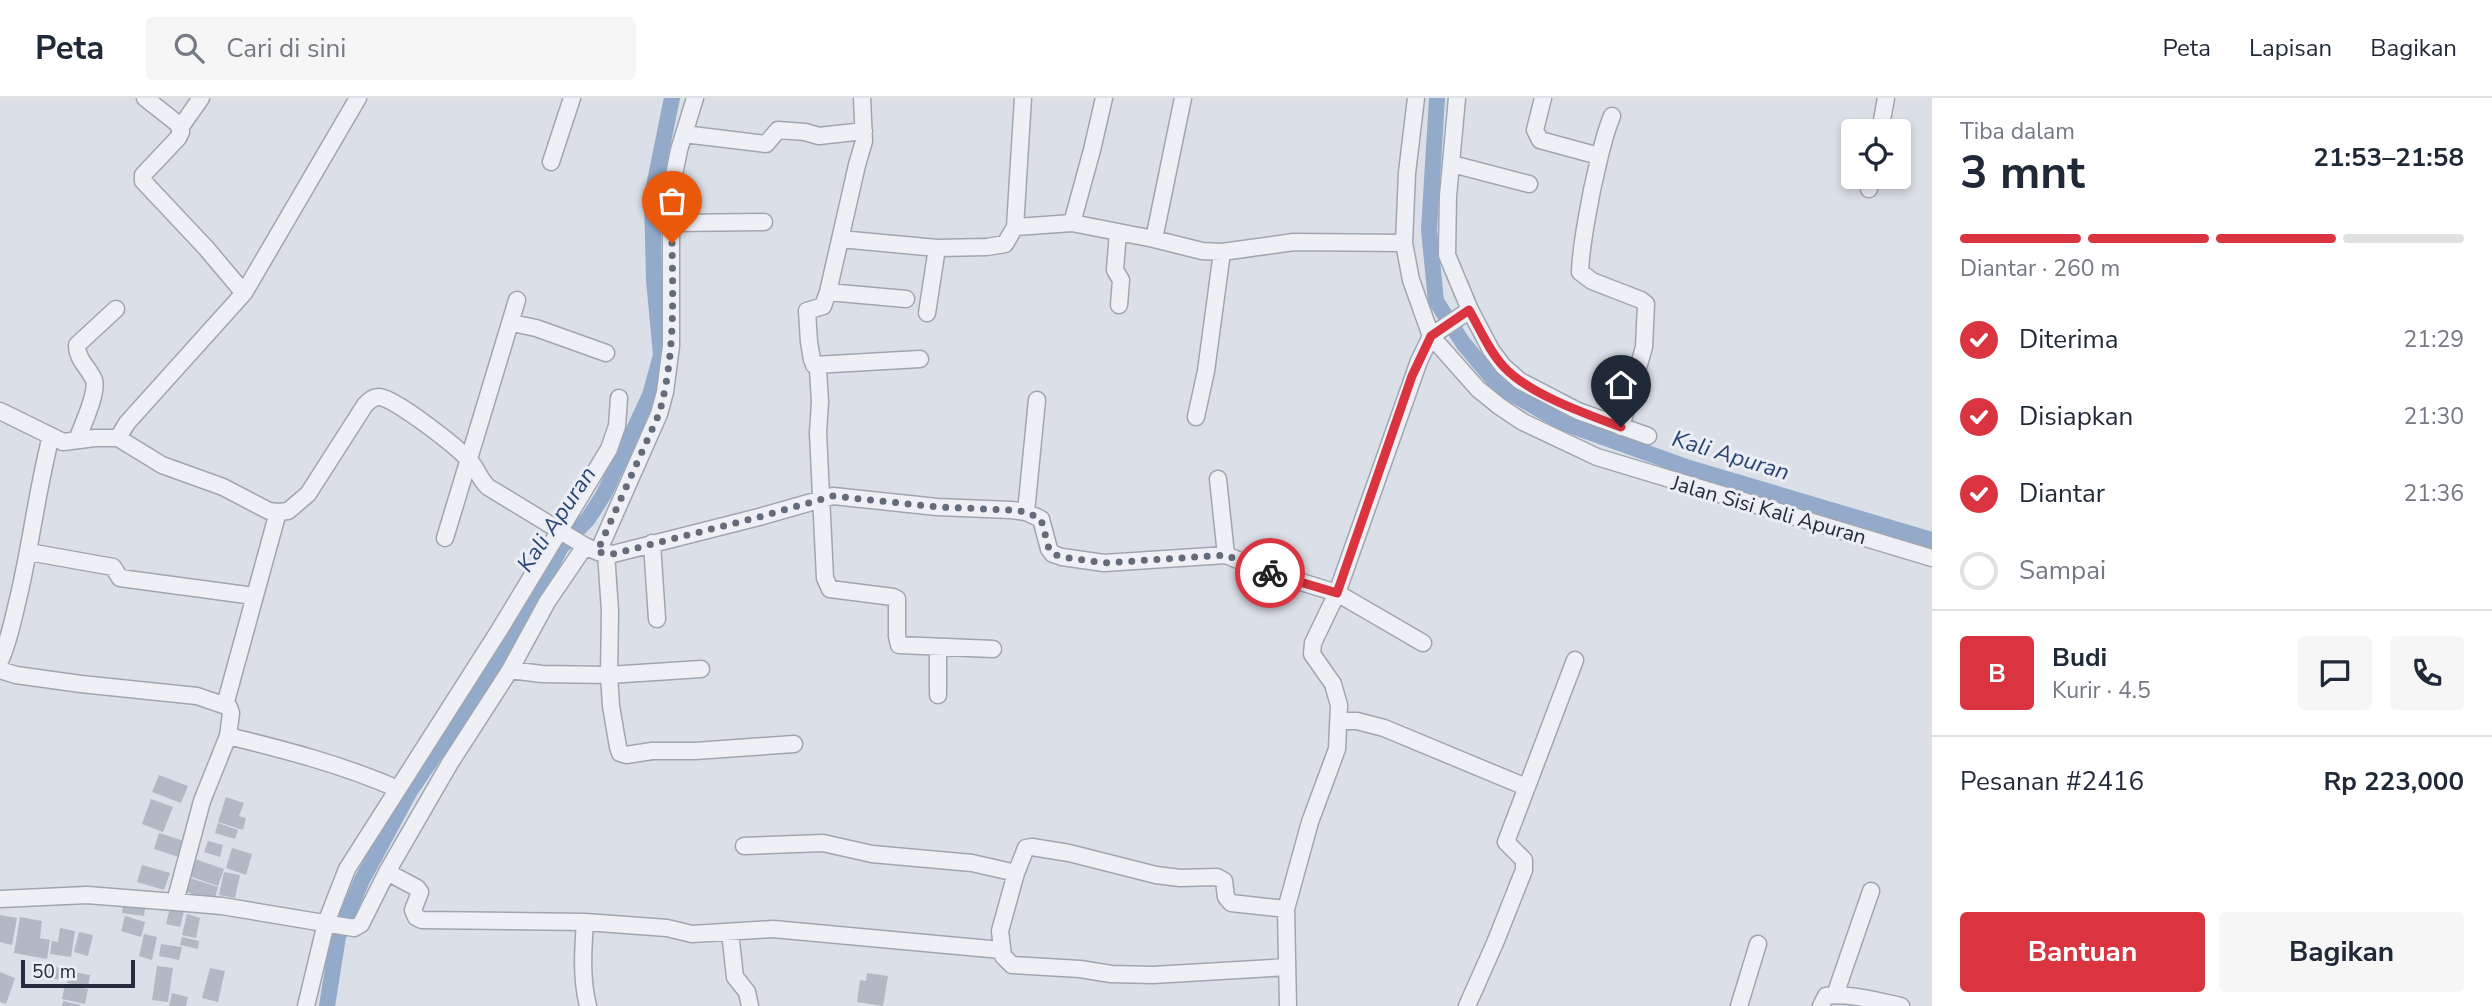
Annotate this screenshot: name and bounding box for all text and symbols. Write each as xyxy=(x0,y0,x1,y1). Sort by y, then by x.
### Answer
search box xyxy=(146,17,636,80)
text: Peta xyxy=(35,26,104,71)
icon: search xyxy=(170,29,208,67)
text: Cari di sini xyxy=(226,31,346,66)
text: Peta xyxy=(2162,32,2211,64)
text: Lapisan xyxy=(2249,32,2332,64)
text: Bagikan xyxy=(2370,32,2457,64)
text: Tiba dalam xyxy=(1960,116,2075,147)
map controls xyxy=(1841,119,1911,189)
button: locate xyxy=(1841,119,1911,189)
text: 21:53–21:58 xyxy=(2313,140,2464,175)
text: 3 mnt xyxy=(1960,141,2085,204)
pin xyxy=(642,171,702,243)
icon: bag xyxy=(653,182,691,220)
text: Diantar · 260 m xyxy=(1960,253,2120,284)
icon: check xyxy=(1960,321,1998,359)
text: Diterima xyxy=(2019,322,2119,357)
text: 21:29 xyxy=(2404,324,2464,355)
pin xyxy=(1591,355,1651,427)
icon: home xyxy=(1602,366,1640,404)
icon: check xyxy=(1960,398,1998,436)
text: Disiapkan xyxy=(2019,399,2133,434)
text: 21:30 xyxy=(2404,401,2464,432)
water label: Kali Apuran xyxy=(1668,423,1793,488)
water label: Kali Apuran xyxy=(510,460,603,578)
street label: Jalan Sisi Kali Apuran xyxy=(1667,469,1870,551)
icon: check xyxy=(1960,475,1998,513)
text: Diantar xyxy=(2019,476,2105,511)
text: 21:36 xyxy=(2404,478,2464,509)
courier xyxy=(1235,538,1305,608)
text: Sampai xyxy=(2019,553,2106,588)
icon: bike xyxy=(1251,554,1289,592)
button: chat xyxy=(2298,636,2372,710)
button: phone xyxy=(2390,636,2464,710)
text: Budi xyxy=(2052,640,2107,675)
text: B xyxy=(1988,656,2006,691)
text: Kurir · 4.5 xyxy=(2052,675,2151,706)
text: Pesanan #2416 xyxy=(1960,764,2144,799)
text: Rp 223,000 xyxy=(2323,764,2464,799)
button: Bantuan xyxy=(1960,912,2205,992)
button: Bagikan xyxy=(2219,912,2464,992)
scale bar xyxy=(21,957,135,989)
text: 50 m xyxy=(32,959,76,985)

